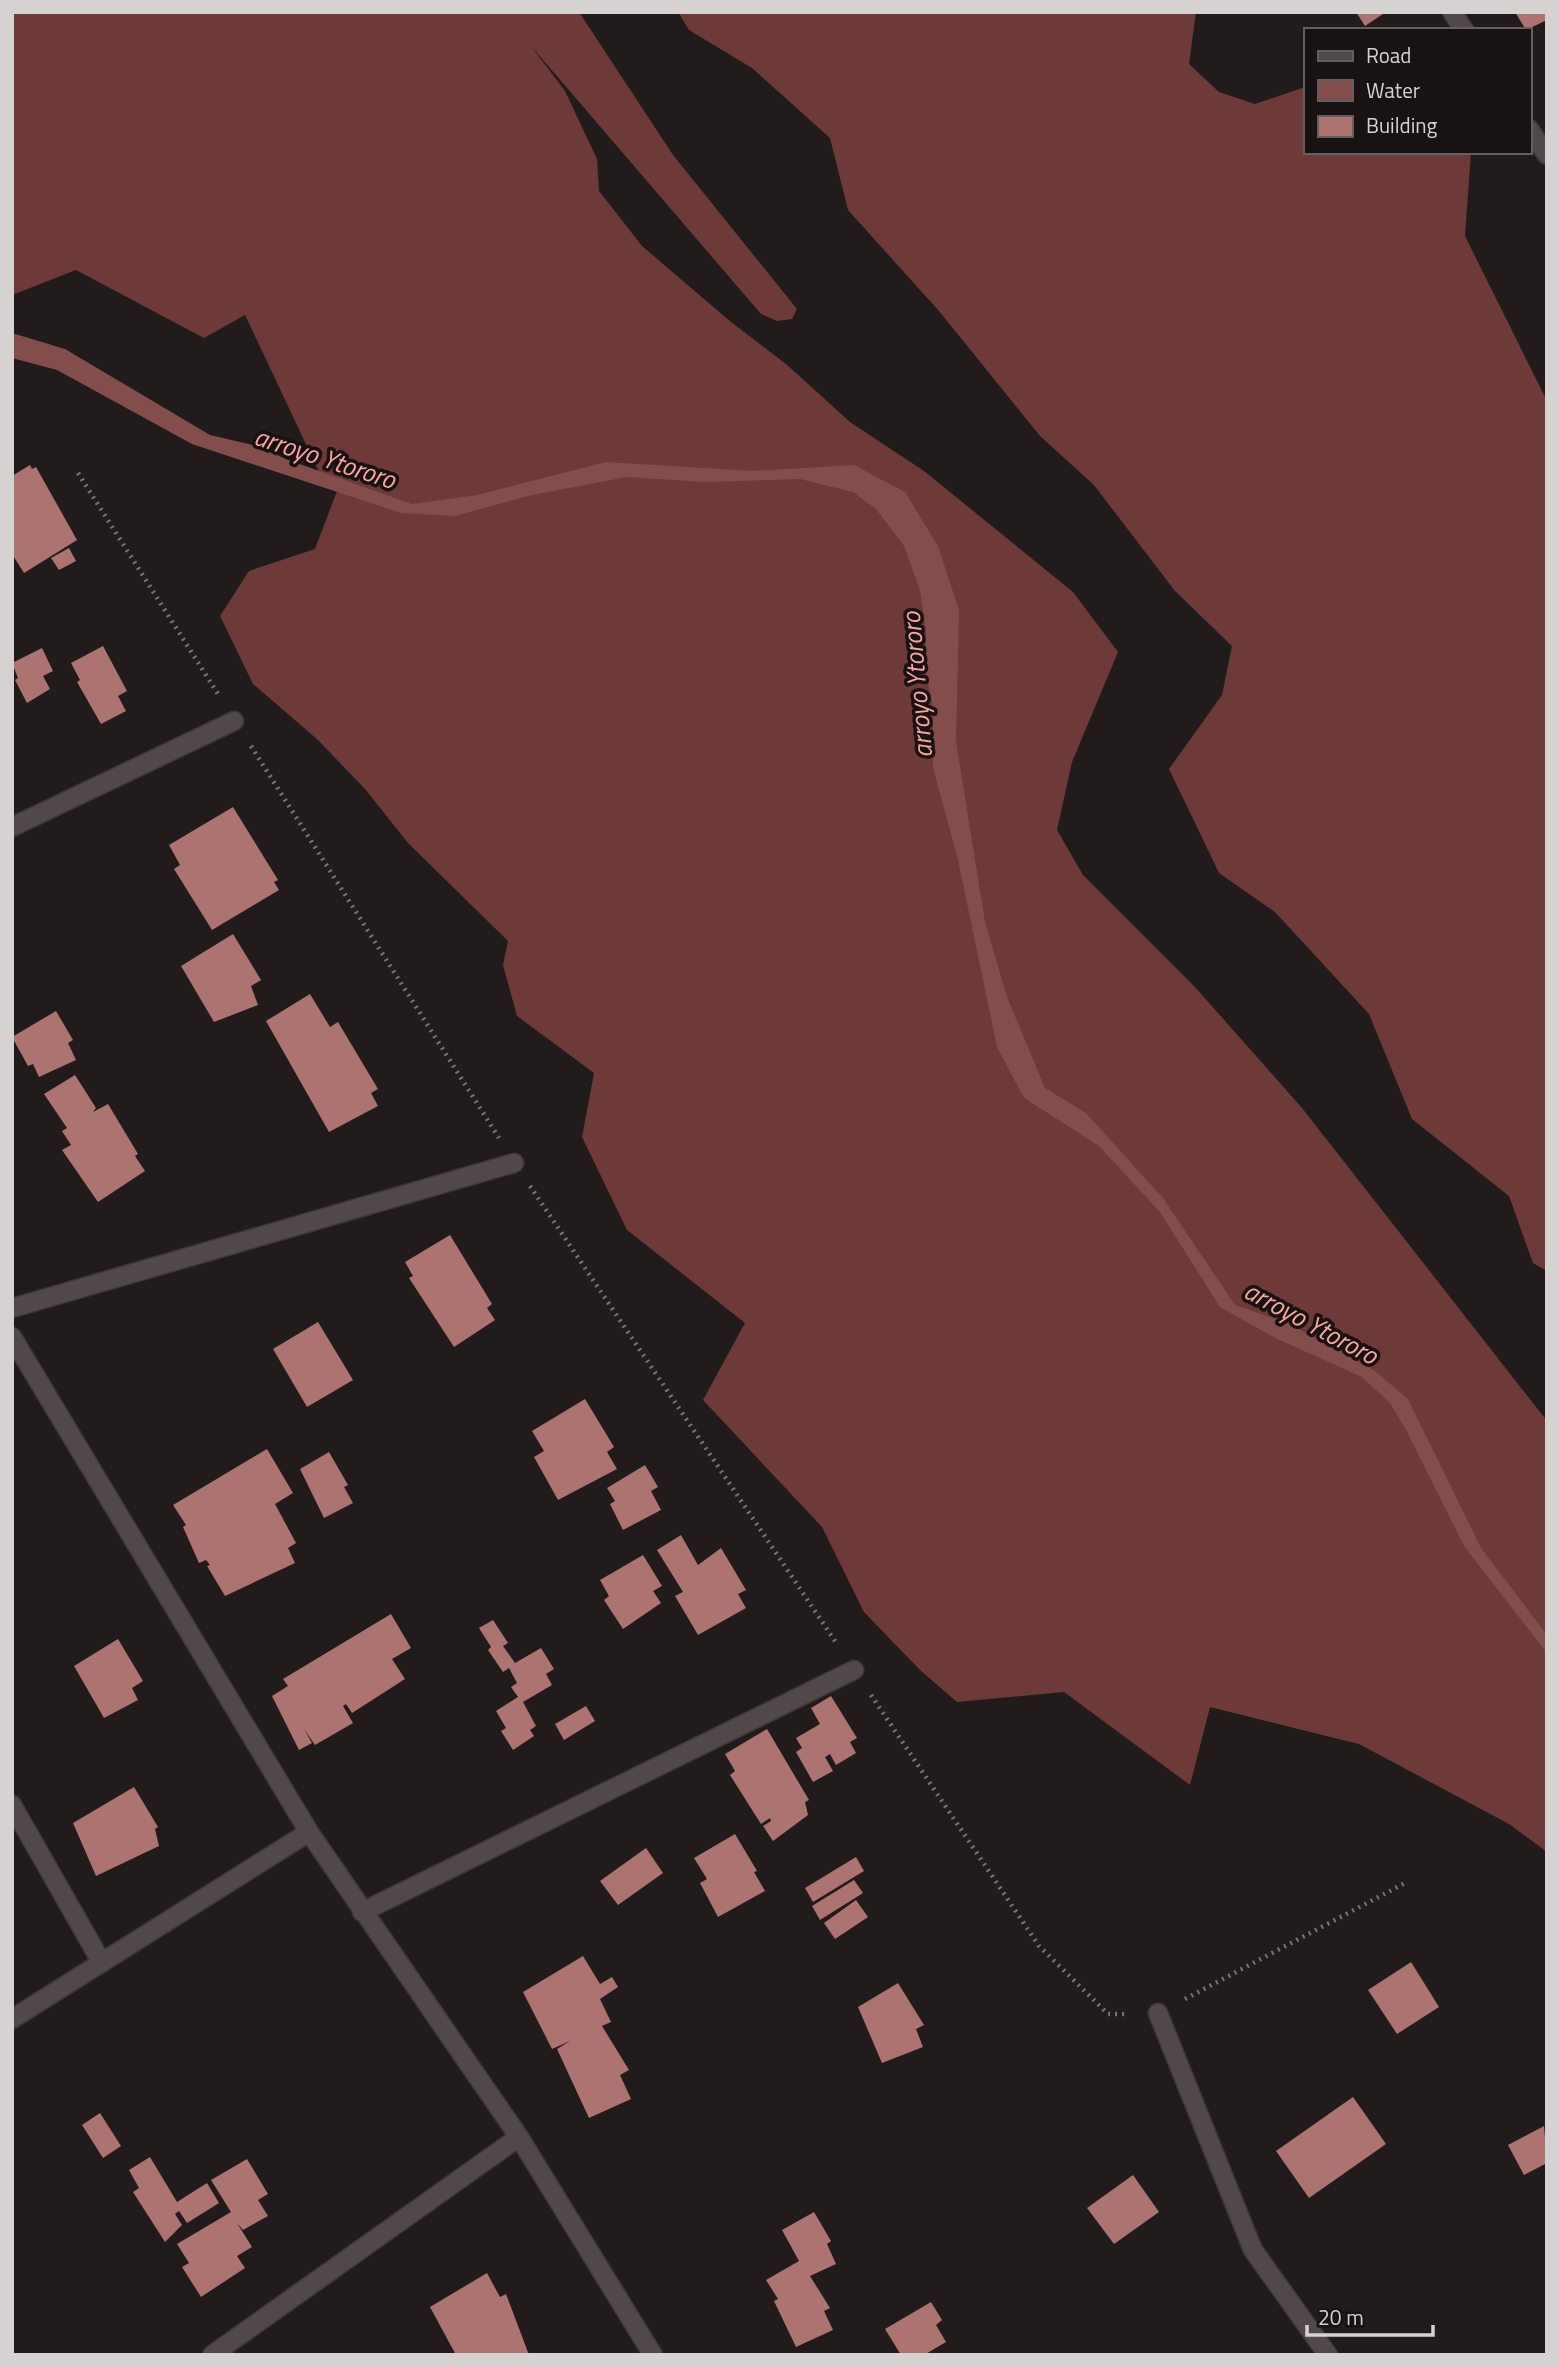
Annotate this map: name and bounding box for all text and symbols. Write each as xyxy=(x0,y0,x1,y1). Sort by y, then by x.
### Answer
legend xyxy=(1304,28,1531,154)
text: Road xyxy=(1366,39,1411,71)
text: Water xyxy=(1366,74,1420,106)
text: Building xyxy=(1366,109,1438,141)
water label: arroyo Ytororo xyxy=(249,416,402,499)
water label: arroyo Ytororo xyxy=(891,609,942,760)
water label: arroyo Ytororo xyxy=(1237,1271,1386,1375)
scale bar xyxy=(1307,2294,1433,2338)
text: 20 m xyxy=(1318,2301,1364,2333)

